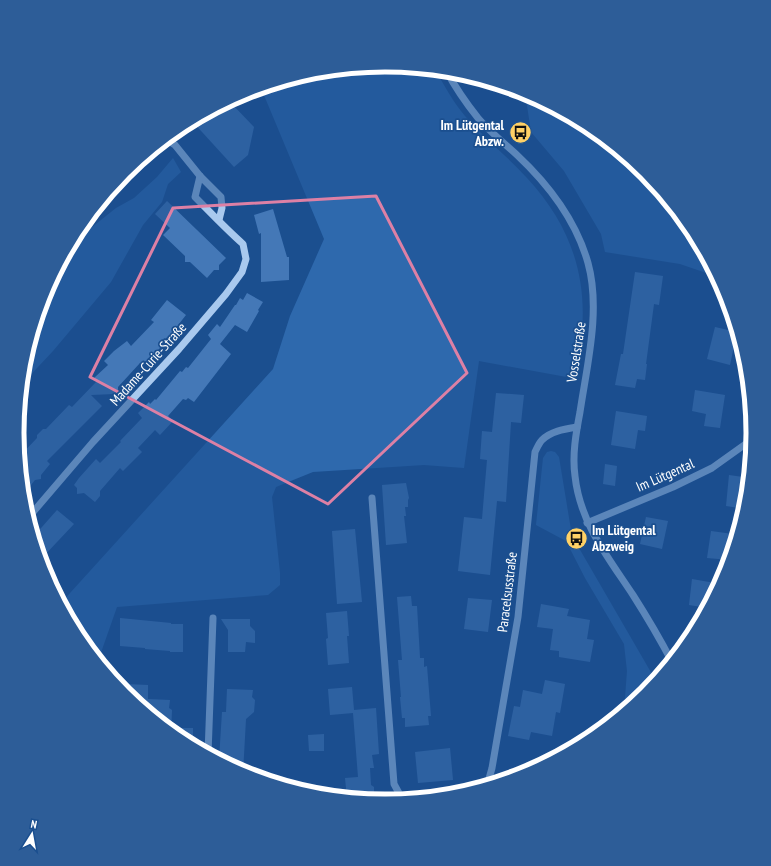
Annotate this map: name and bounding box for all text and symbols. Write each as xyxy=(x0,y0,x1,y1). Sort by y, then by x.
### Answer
place label: Im Lütgental Abzw. xyxy=(440,116,505,150)
bus stop icon: Im Lütgental Abzw. xyxy=(507,120,533,146)
street label: Madame-Curie-Straße xyxy=(106,318,190,409)
street label: Vosselstraße xyxy=(562,320,590,385)
street label: Im Lütgental xyxy=(633,454,697,496)
place label: Im Lütgental Abzweig xyxy=(591,521,656,555)
bus stop icon: Im Lütgental Abzweig xyxy=(564,525,590,551)
street label: Paracelsusstraße xyxy=(493,551,521,633)
north arrow xyxy=(12,814,52,854)
text: N xyxy=(30,817,38,832)

